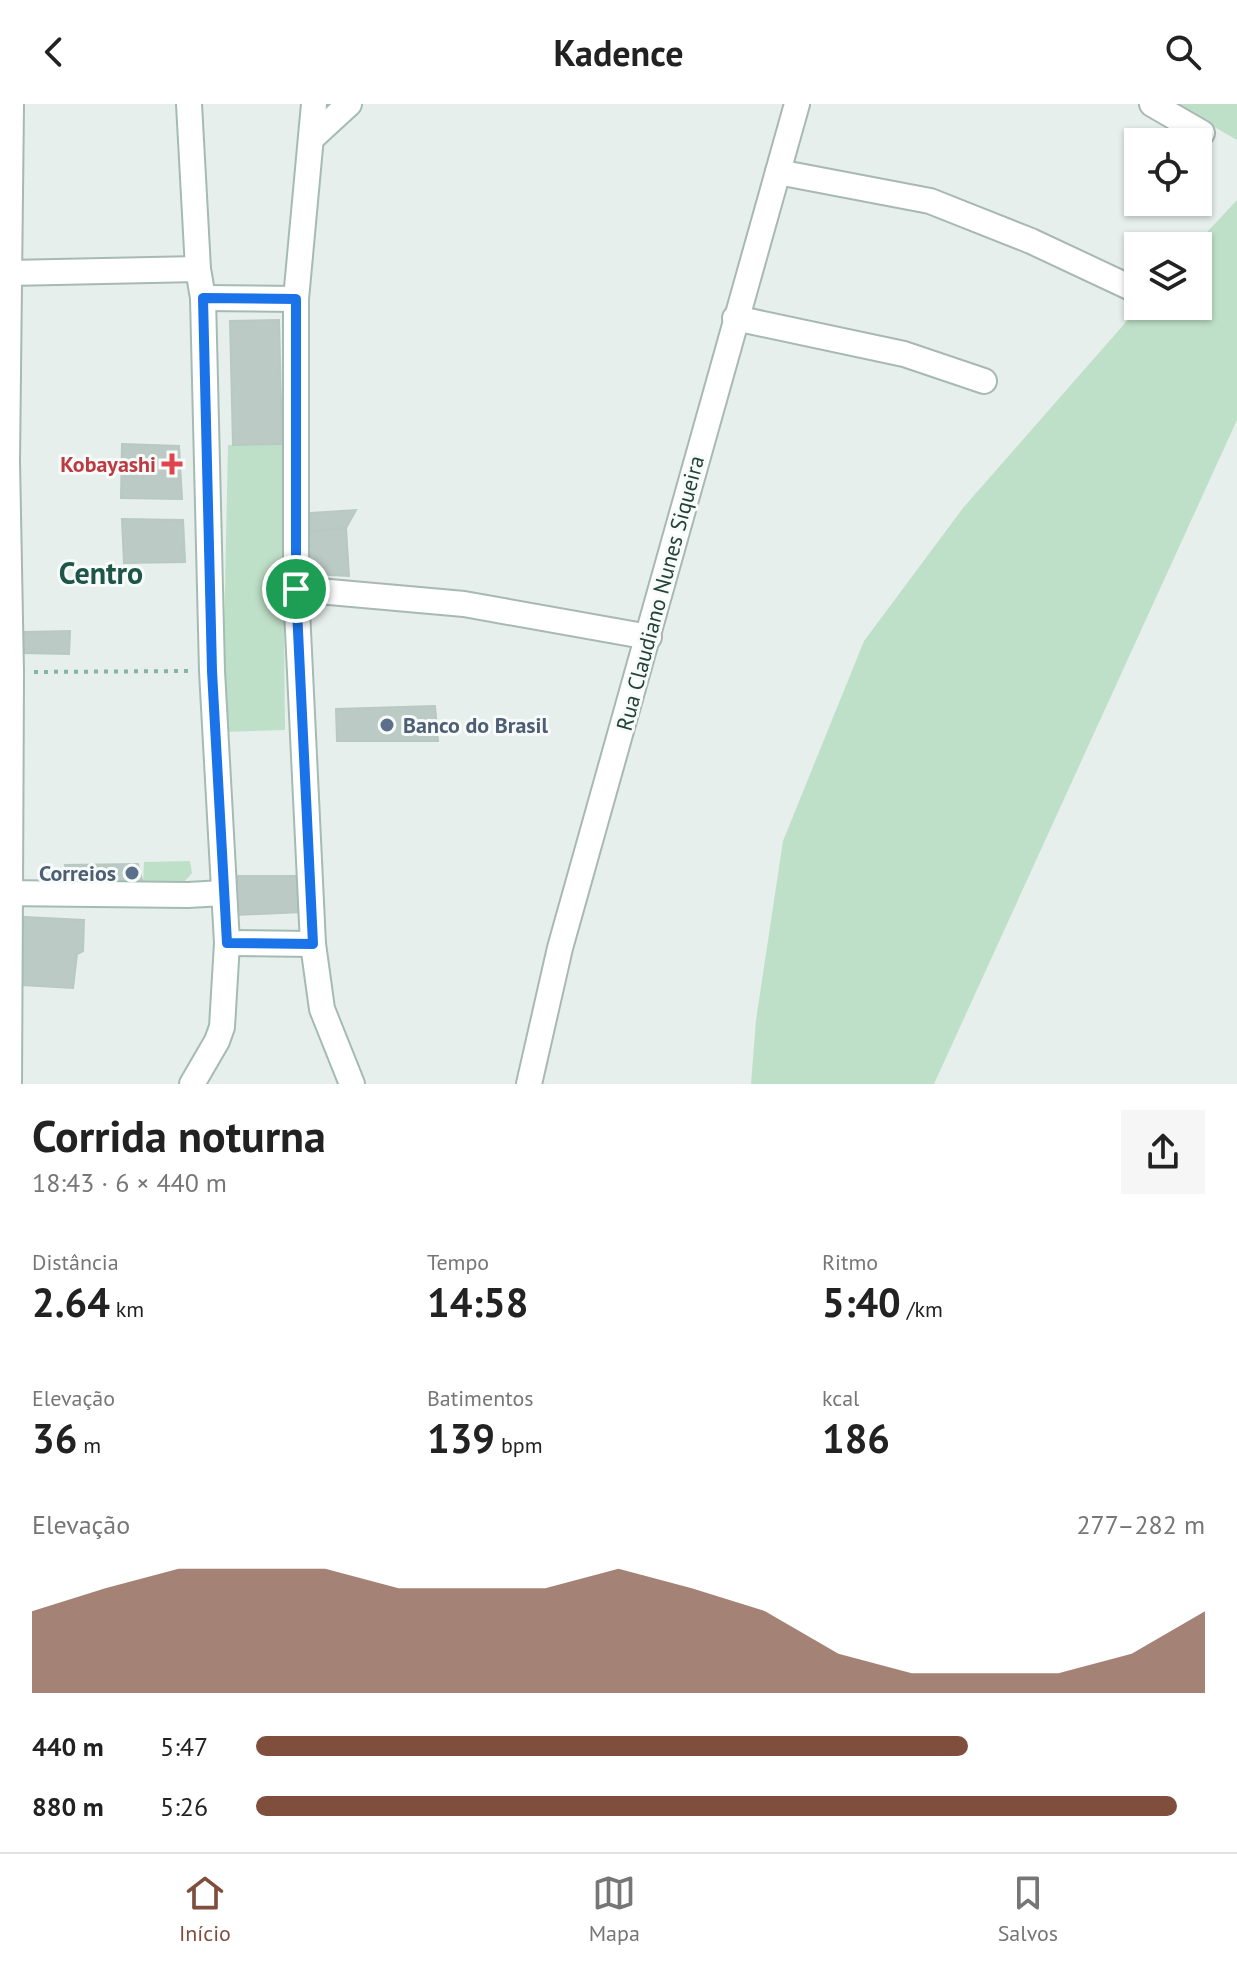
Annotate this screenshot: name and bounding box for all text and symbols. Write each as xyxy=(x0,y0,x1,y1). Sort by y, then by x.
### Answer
text: Kadence xyxy=(553,29,684,76)
icon: back xyxy=(32,30,76,74)
icon: search xyxy=(1161,30,1205,74)
map controls xyxy=(1124,128,1212,320)
button: locate xyxy=(1124,128,1212,216)
button: layers xyxy=(1124,232,1212,320)
place label: Kobayashi xyxy=(60,450,156,478)
street label: Rua Claudiano Nunes Siqueira xyxy=(610,453,710,733)
marker: Kobayashi xyxy=(163,455,181,473)
district label: Centro xyxy=(59,553,143,592)
pin xyxy=(262,555,330,623)
icon: arrive xyxy=(274,567,318,611)
place label: Banco do Brasil xyxy=(403,711,549,739)
marker: Banco do Brasil xyxy=(378,716,396,734)
place label: Correios xyxy=(39,859,116,887)
marker: Correios xyxy=(123,864,141,882)
text: Corrida noturna xyxy=(32,1107,326,1164)
button: share xyxy=(1121,1110,1205,1194)
text: 18:43 · 6 × 440 m xyxy=(32,1166,227,1199)
text: Distância xyxy=(32,1248,119,1276)
text: Tempo xyxy=(427,1248,489,1276)
text: Ritmo xyxy=(822,1248,878,1276)
text: 2.64 xyxy=(32,1276,110,1328)
text: 14:58 xyxy=(427,1276,528,1328)
text: 5:40 xyxy=(822,1276,901,1328)
text: km xyxy=(110,1295,144,1323)
text: /km xyxy=(901,1295,943,1323)
text: Elevação xyxy=(32,1384,115,1412)
text: Batimentos xyxy=(427,1384,533,1412)
text: kcal xyxy=(822,1384,860,1412)
text: 36 xyxy=(32,1412,77,1464)
text: 139 xyxy=(427,1412,495,1464)
text: 186 xyxy=(822,1412,890,1464)
text: m xyxy=(77,1431,101,1459)
text: bpm xyxy=(495,1431,543,1459)
text: Elevação xyxy=(32,1508,130,1541)
text: 277–282 m xyxy=(1076,1508,1205,1541)
text: 440 m xyxy=(32,1730,104,1763)
text: 5:47 xyxy=(160,1730,208,1763)
text: 880 m xyxy=(32,1790,104,1823)
text: 5:26 xyxy=(160,1790,208,1823)
tab: Início xyxy=(179,1871,231,1947)
tab: Mapa xyxy=(589,1871,640,1947)
tab: Salvos xyxy=(998,1871,1058,1947)

